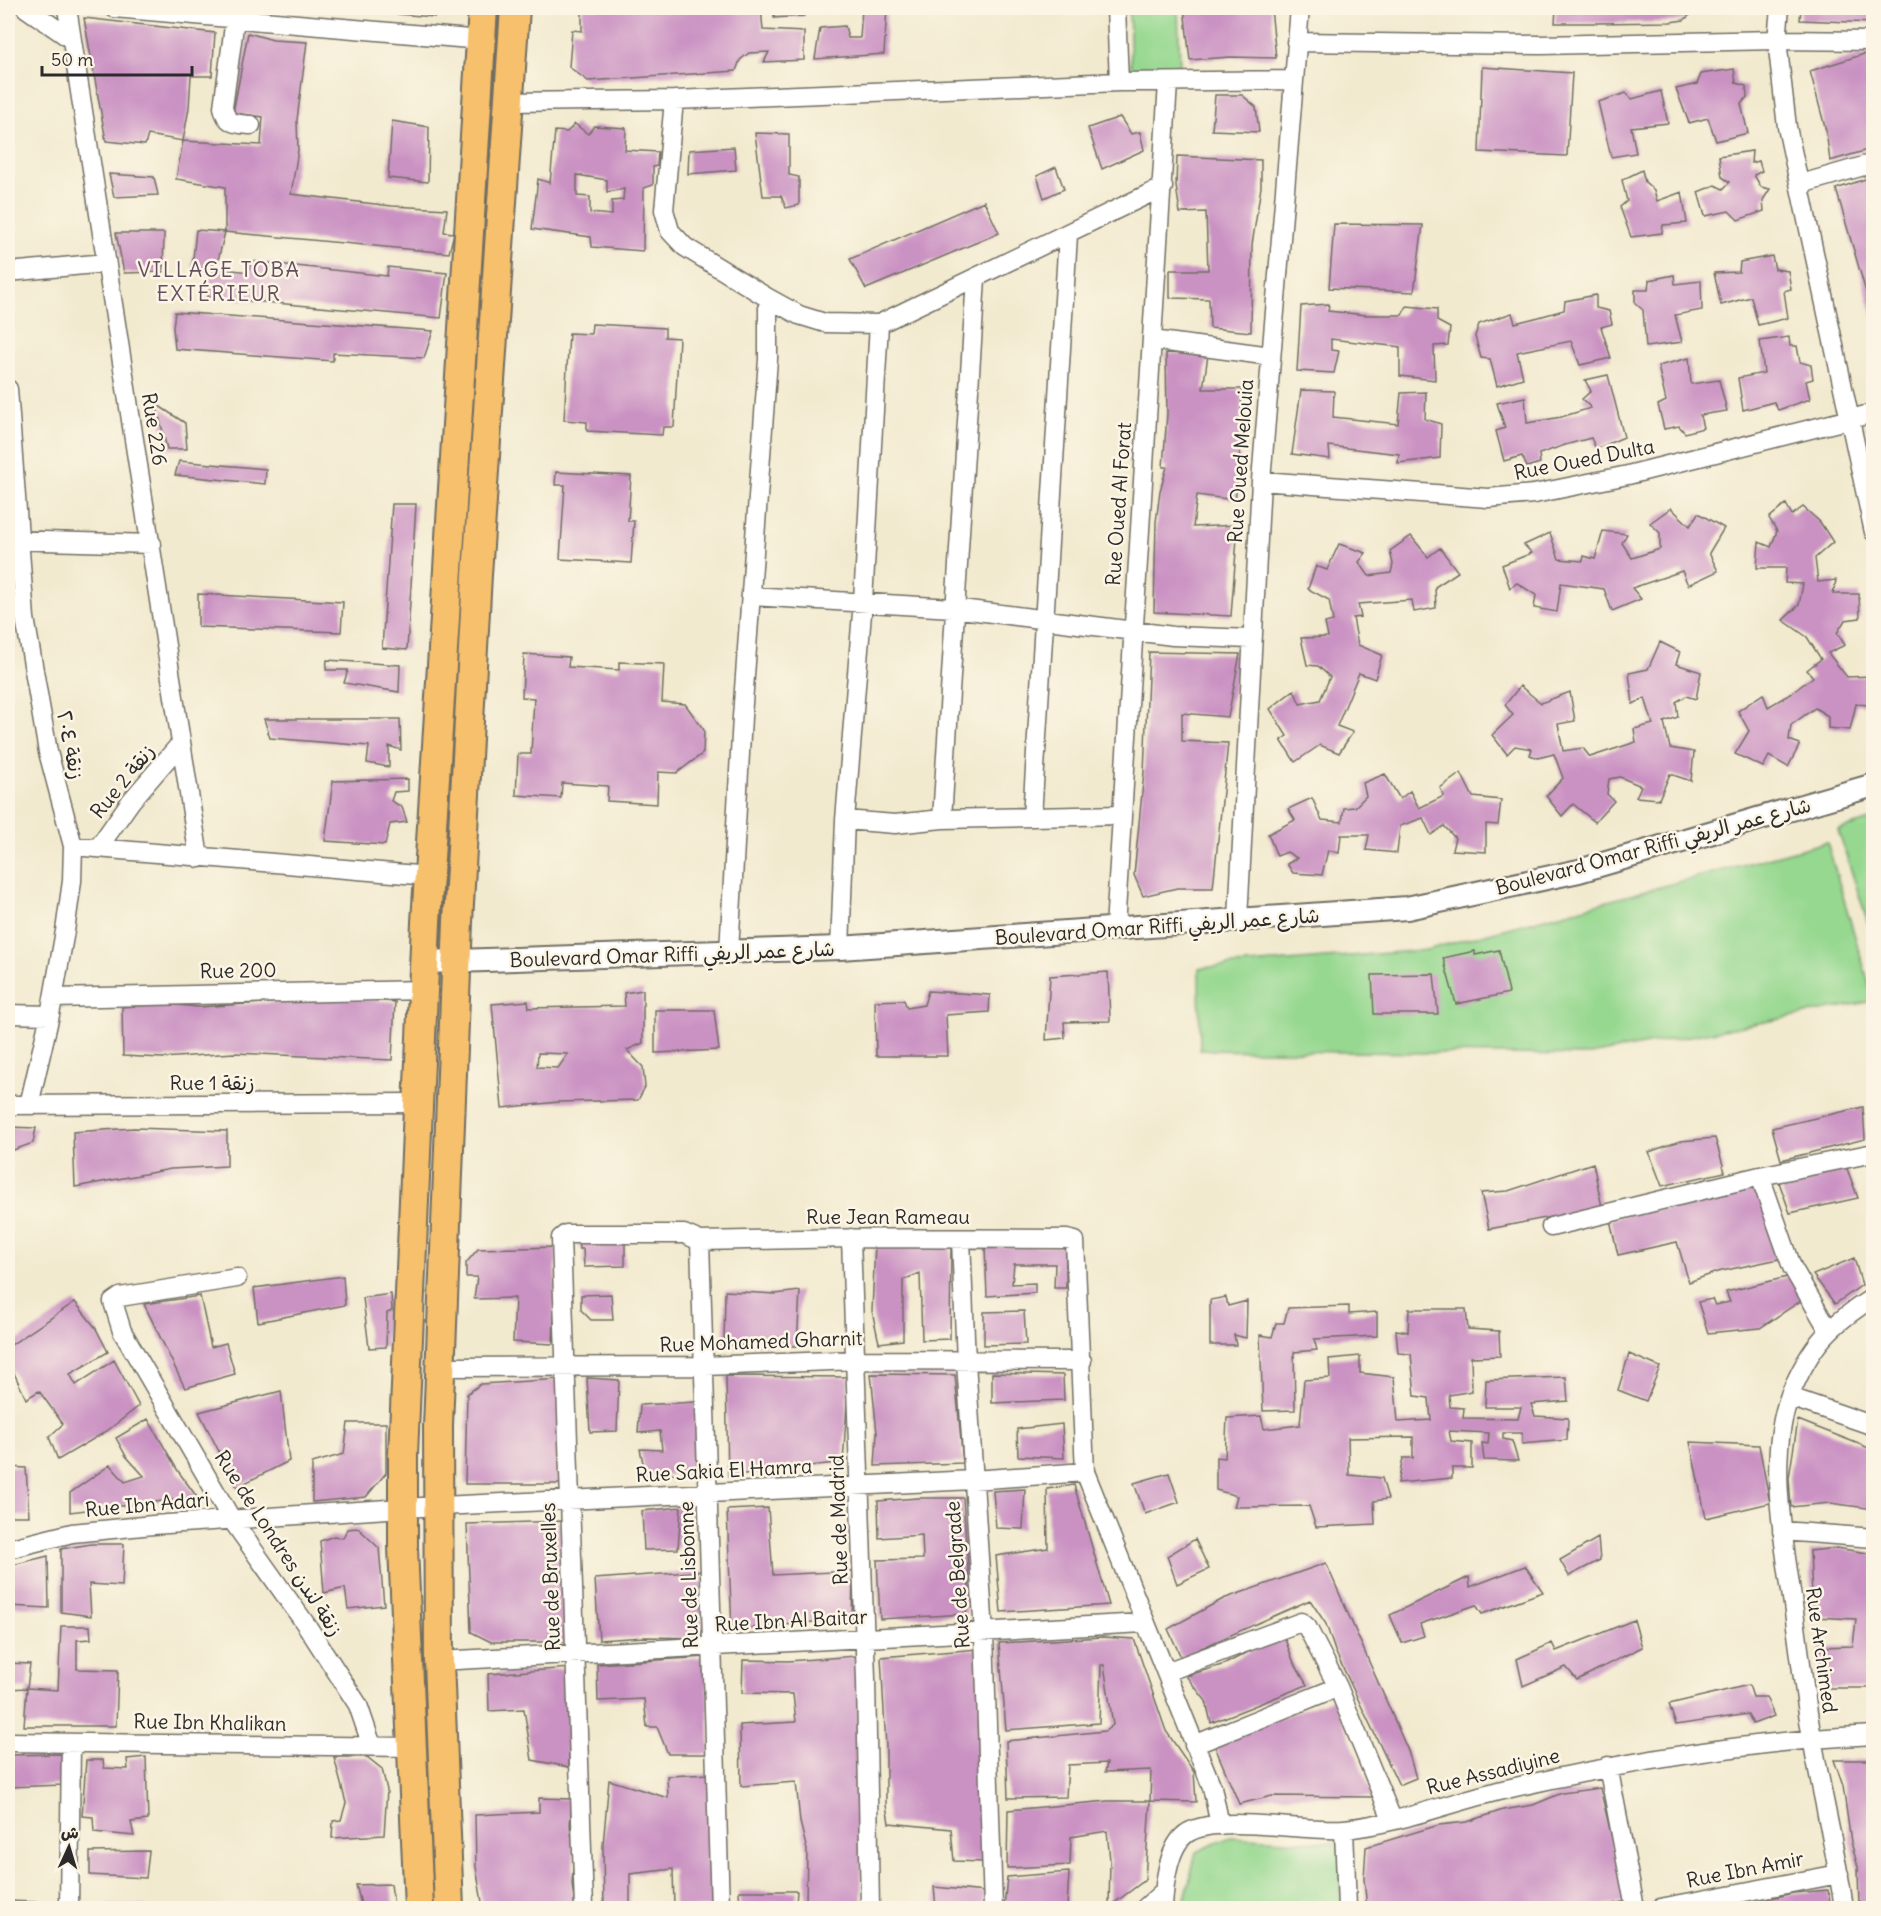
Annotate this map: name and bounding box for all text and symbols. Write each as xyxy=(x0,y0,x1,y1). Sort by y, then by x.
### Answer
scale bar xyxy=(42,39,192,77)
text: 50 m xyxy=(51,48,93,71)
district label: VILLAGE TOBA EXTÉRIEUR xyxy=(138,256,300,307)
street label: Rue Oued Melouia xyxy=(1222,378,1258,544)
street label: Rue 226 xyxy=(137,391,173,467)
street label: Rue Oued Al Forat xyxy=(1100,421,1136,587)
street label: Rue Oued Dulta xyxy=(1512,433,1656,485)
street label: زنقة ٢٠٤ xyxy=(52,709,90,781)
street label: Rue 2 زنقة xyxy=(85,739,159,823)
street label: Boulevard Omar Riffi شارع عمر الريفي xyxy=(1493,792,1815,906)
street label: Boulevard Omar Riffi شارع عمر الريفي xyxy=(994,902,1321,956)
street label: Boulevard Omar Riffi شارع عمر الريفي xyxy=(509,936,835,978)
street label: Rue 200 xyxy=(199,957,277,983)
street label: Rue 1 زنقة xyxy=(169,1070,255,1095)
street label: Rue Jean Rameau xyxy=(806,1204,970,1229)
street label: Rue Mohamed Gharnit xyxy=(659,1325,863,1357)
street label: Rue de Londres زنقة لندن xyxy=(210,1445,348,1641)
street label: Rue Sakia El Hamra xyxy=(635,1453,813,1487)
street label: Rue de Madrid xyxy=(823,1454,853,1586)
street label: Rue Ibn Adari xyxy=(84,1486,210,1522)
street label: Rue de Belgrade xyxy=(939,1500,975,1650)
street label: Rue de Lisbonne xyxy=(673,1501,703,1649)
street label: Rue de Bruxelles xyxy=(535,1502,565,1652)
street label: Rue Archimed xyxy=(1801,1585,1843,1715)
street label: Rue Ibn Al Baitar xyxy=(714,1604,868,1636)
street label: Rue Ibn Khalikan xyxy=(133,1708,287,1736)
street label: Rue Assadiyine xyxy=(1424,1742,1562,1800)
north arrow xyxy=(39,1817,99,1877)
text: ش xyxy=(61,1821,80,1843)
street label: Rue Ibn Amir xyxy=(1684,1845,1806,1893)

